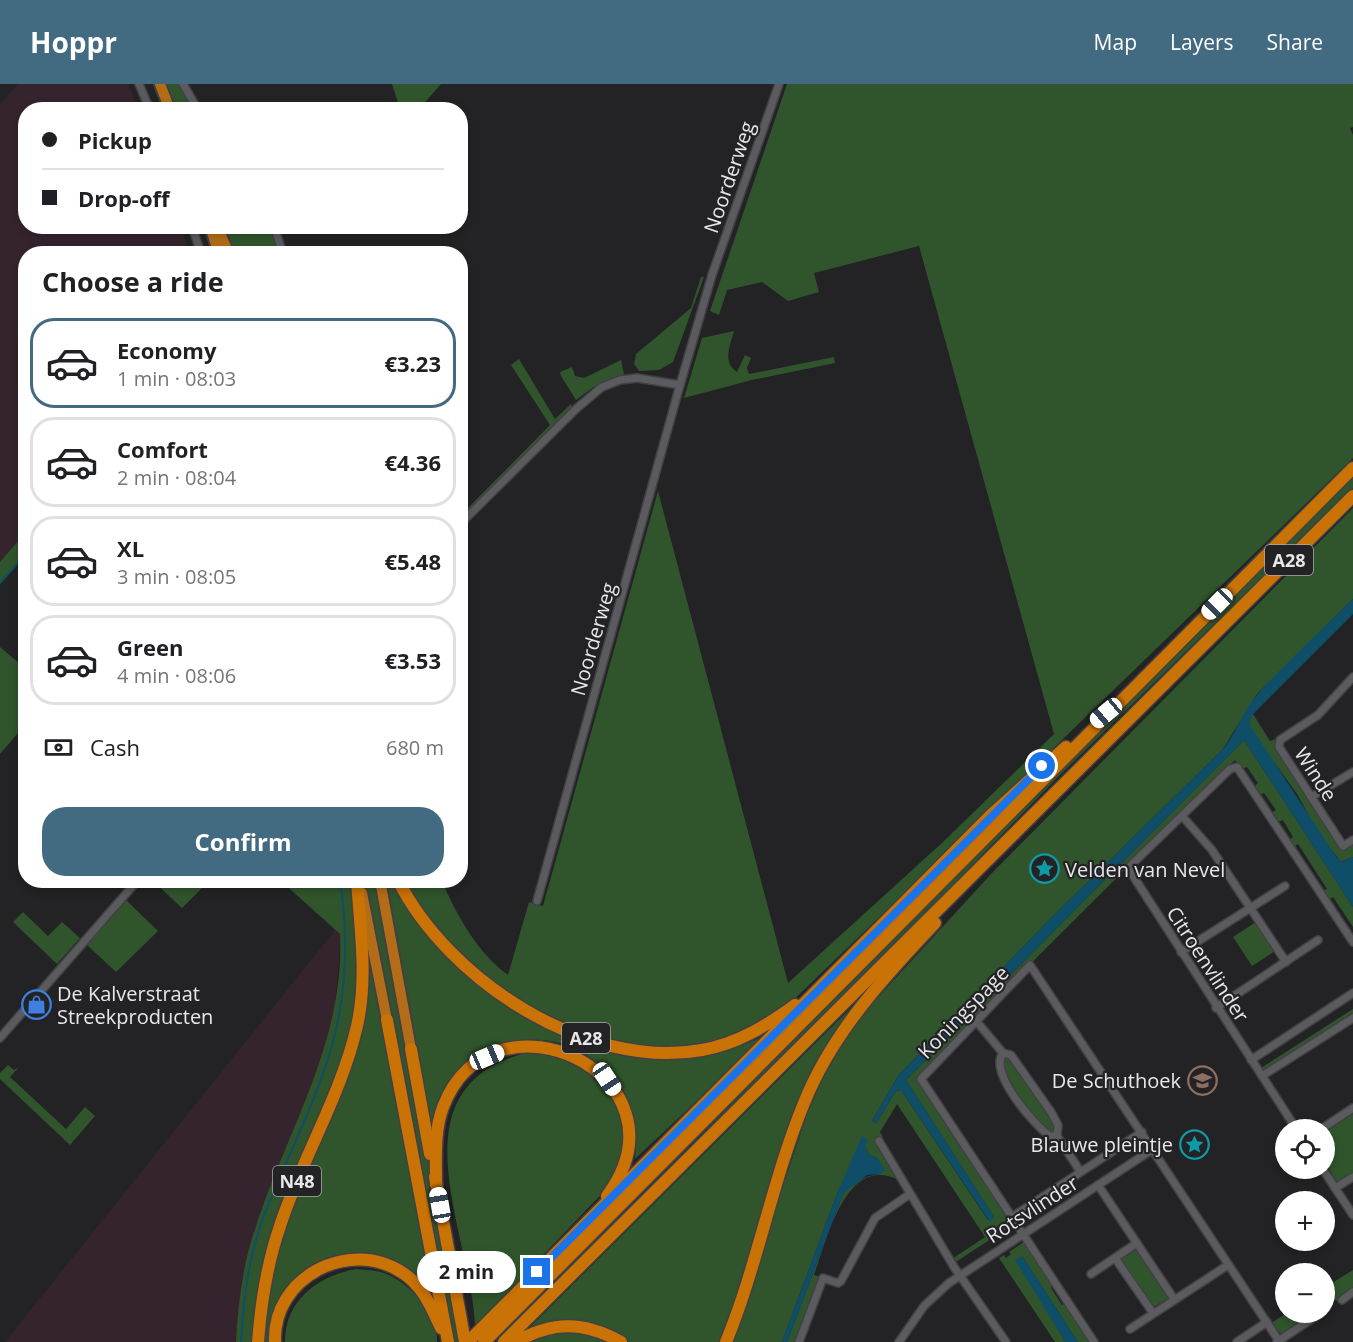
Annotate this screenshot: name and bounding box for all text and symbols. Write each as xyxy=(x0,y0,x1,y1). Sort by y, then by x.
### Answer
text: Hoppr xyxy=(30,23,117,61)
text: Map xyxy=(1094,28,1137,56)
text: Layers xyxy=(1170,28,1234,56)
text: Share xyxy=(1267,28,1323,56)
street label: Noorderweg xyxy=(697,117,761,236)
text: Pickup xyxy=(78,125,152,155)
text: Drop-off xyxy=(78,183,170,213)
text: Choose a ride xyxy=(42,263,224,300)
text: Economy xyxy=(117,335,216,365)
icon: car xyxy=(45,336,99,390)
text: €3.23 xyxy=(384,348,441,378)
text: 1 min · 08:03 xyxy=(117,365,236,392)
text: Comfort xyxy=(117,434,208,464)
icon: car xyxy=(45,435,99,489)
text: €4.36 xyxy=(384,447,441,477)
text: 2 min · 08:04 xyxy=(117,464,236,491)
text: XL xyxy=(117,533,144,563)
icon: car xyxy=(45,534,99,588)
road number: A28 xyxy=(1265,545,1313,575)
text: €5.48 xyxy=(384,546,441,576)
text: 3 min · 08:05 xyxy=(117,563,236,590)
street label: Noorderweg xyxy=(564,579,622,699)
car xyxy=(1198,585,1236,623)
text: Green xyxy=(117,632,183,662)
icon: car xyxy=(45,633,99,687)
text: €3.53 xyxy=(384,645,441,675)
text: 4 min · 08:06 xyxy=(117,662,236,689)
car xyxy=(1086,695,1126,731)
icon: cash xyxy=(42,731,75,764)
text: Cash xyxy=(90,732,140,762)
text: 680 m xyxy=(386,734,444,761)
street label: Winde xyxy=(1289,742,1343,806)
route start xyxy=(1028,752,1055,779)
button: Confirm xyxy=(42,807,444,876)
place icon: Velden van Nevel xyxy=(1028,853,1060,885)
place label: Velden van Nevel xyxy=(1065,856,1225,883)
street label: Citroenvlinder xyxy=(1161,901,1255,1027)
street label: Koningspage xyxy=(912,960,1014,1064)
place label: De Kalverstraat Streekproducten xyxy=(57,980,213,1030)
shop icon: De Kalverstraat Streekproducten xyxy=(20,988,52,1020)
road number: A28 xyxy=(562,1023,610,1053)
car xyxy=(467,1042,507,1072)
car xyxy=(589,1059,625,1099)
school or university icon: De Schuthoek xyxy=(1186,1064,1218,1096)
place label: De Schuthoek xyxy=(1052,1067,1181,1094)
map controls xyxy=(1275,1119,1335,1323)
button: locate xyxy=(1275,1119,1335,1179)
place icon: Blauwe pleintje xyxy=(1178,1128,1210,1160)
place label: Blauwe pleintje xyxy=(1030,1131,1173,1158)
road number: N48 xyxy=(273,1166,321,1196)
street label: Rotsvlinder xyxy=(981,1169,1083,1249)
car xyxy=(428,1186,452,1224)
button: + xyxy=(1275,1191,1335,1251)
callout: 2 min xyxy=(417,1251,516,1293)
text: 2 min xyxy=(439,1258,494,1285)
route end xyxy=(523,1258,550,1285)
button: − xyxy=(1275,1263,1335,1323)

